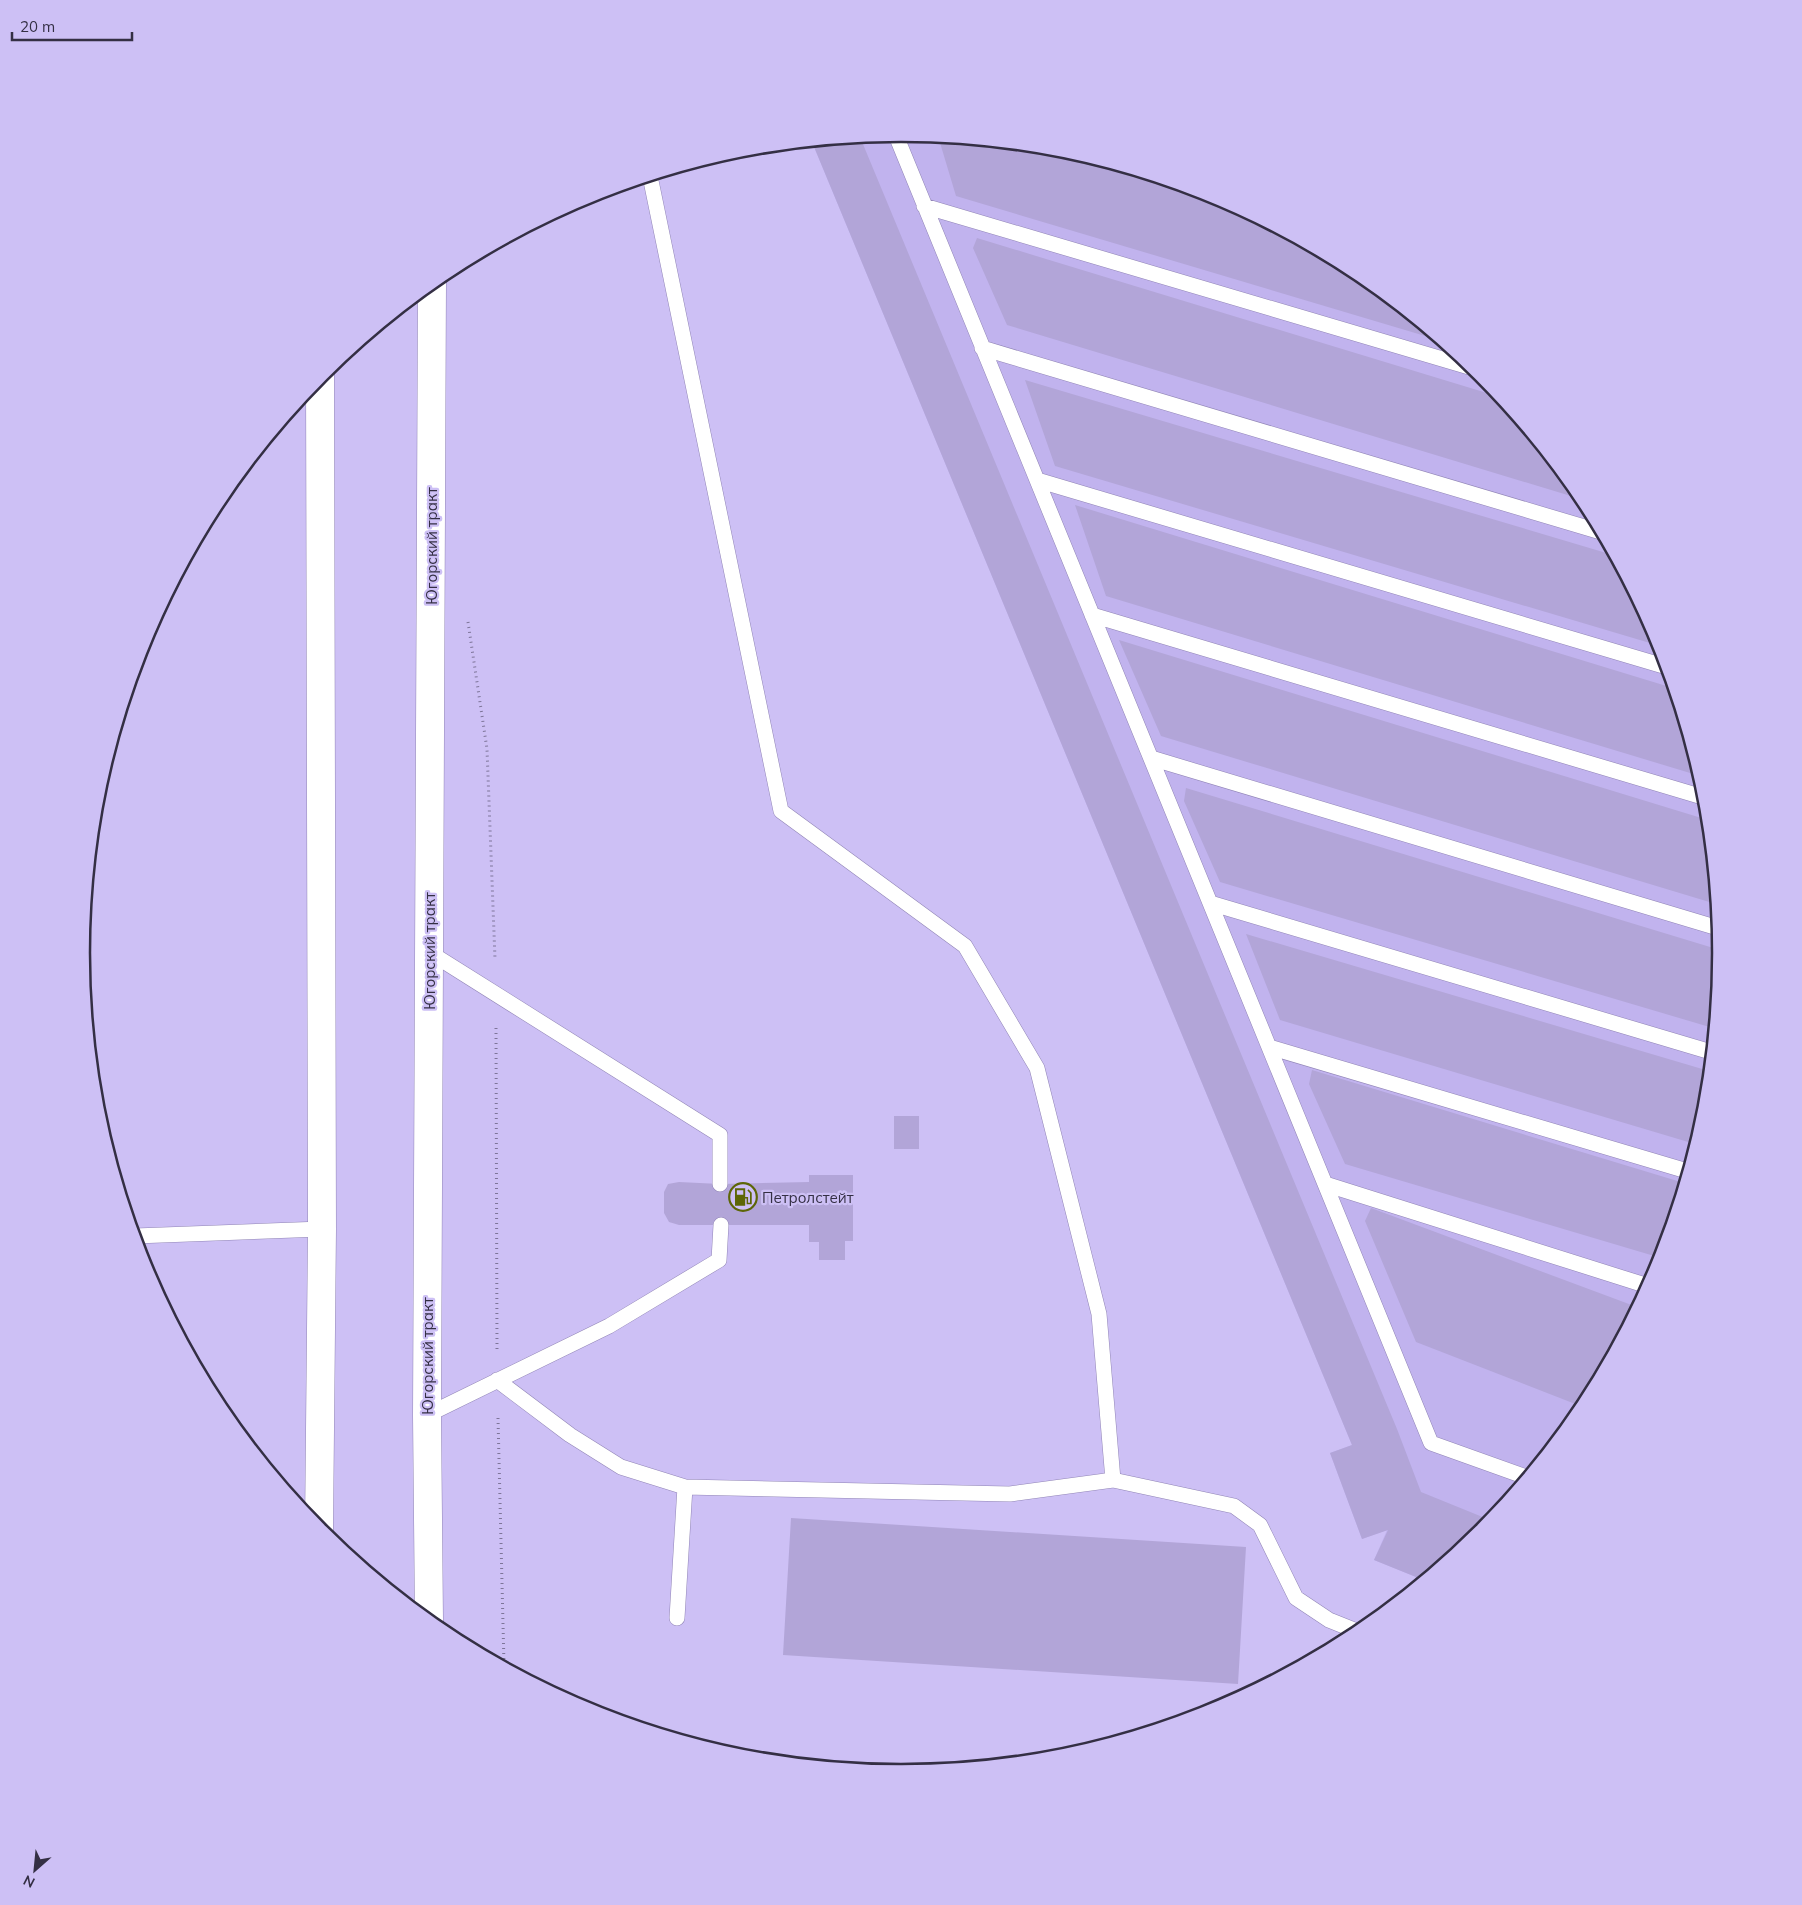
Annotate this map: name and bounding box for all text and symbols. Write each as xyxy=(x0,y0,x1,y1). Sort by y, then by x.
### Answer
scale bar xyxy=(12,10,132,42)
text: 20 m xyxy=(20,17,55,36)
street label: Югорский тракт xyxy=(422,487,441,605)
street label: Югорский тракт xyxy=(420,892,439,1010)
fuel station icon: Петролстейт xyxy=(728,1182,758,1212)
place label: Петролстейт xyxy=(762,1188,854,1207)
street label: Югорский тракт xyxy=(418,1297,437,1415)
north arrow xyxy=(10,1845,60,1895)
text: N xyxy=(20,1871,38,1892)

